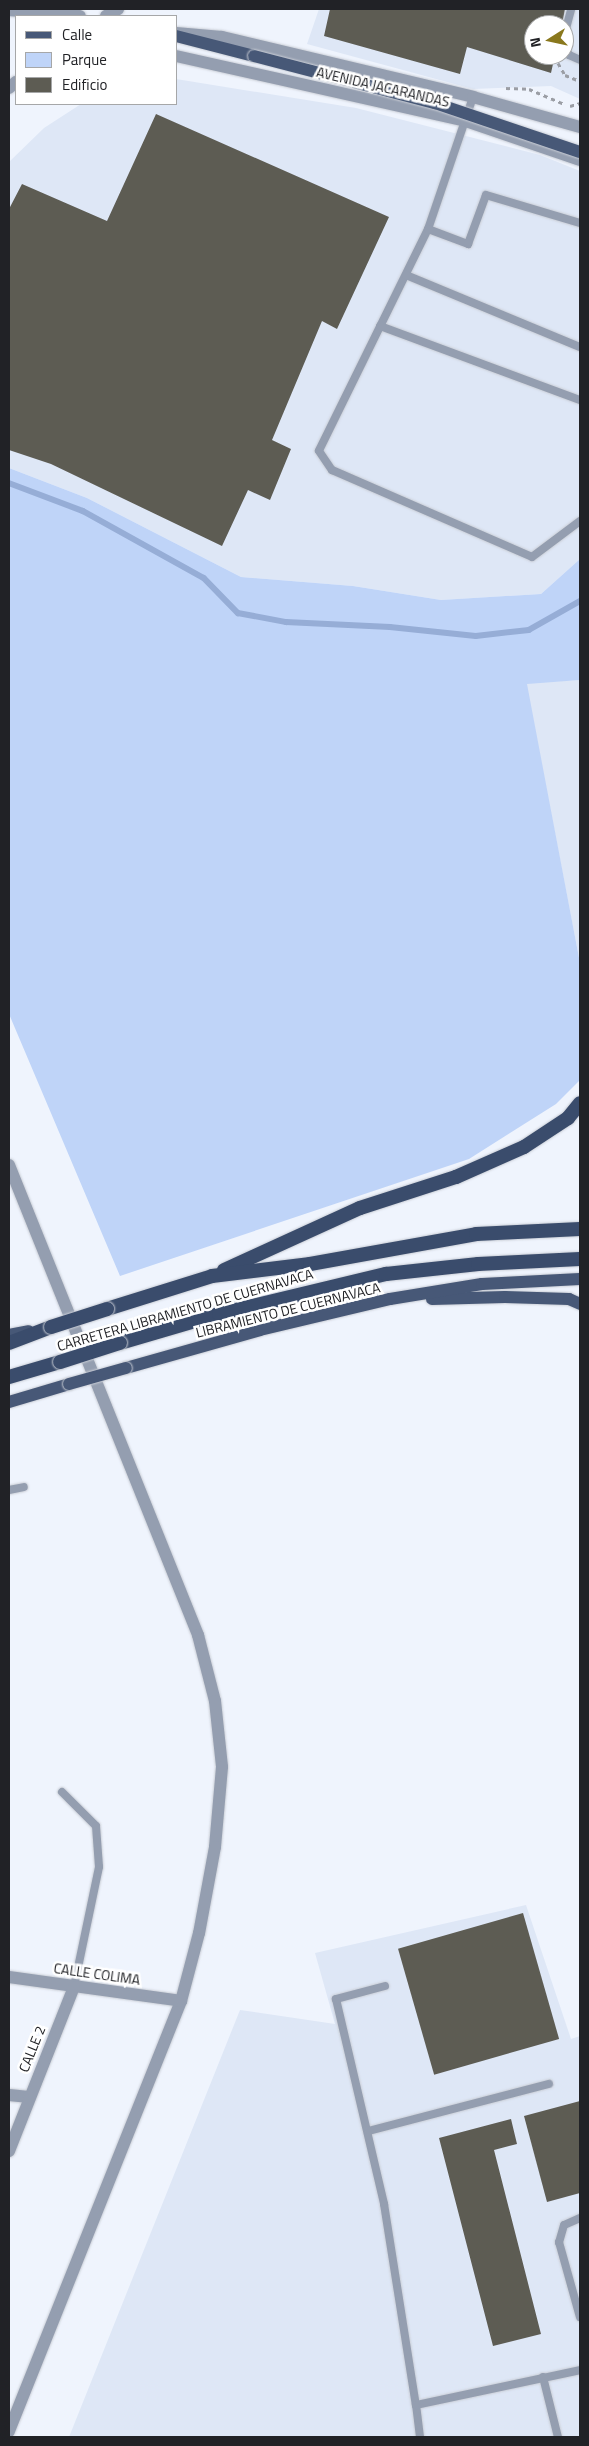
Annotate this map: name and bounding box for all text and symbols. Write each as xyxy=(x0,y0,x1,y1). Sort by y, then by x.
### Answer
legend xyxy=(15,15,178,105)
north arrow xyxy=(524,15,574,65)
text: Calle xyxy=(62,23,92,46)
text: N xyxy=(524,36,546,49)
text: Parque xyxy=(62,48,107,71)
street label: AVENIDA JACARANDAS xyxy=(315,63,451,111)
text: Edificio xyxy=(62,73,107,96)
street label: CARRETERA LIBRAMIENTO DE CUERNAVACA xyxy=(55,1265,315,1355)
street label: LIBRAMIENTO DE CUERNAVACA xyxy=(194,1279,382,1341)
street label: CALLE COLIMA xyxy=(53,1960,141,1988)
street label: CALLE 2 xyxy=(15,2024,49,2074)

